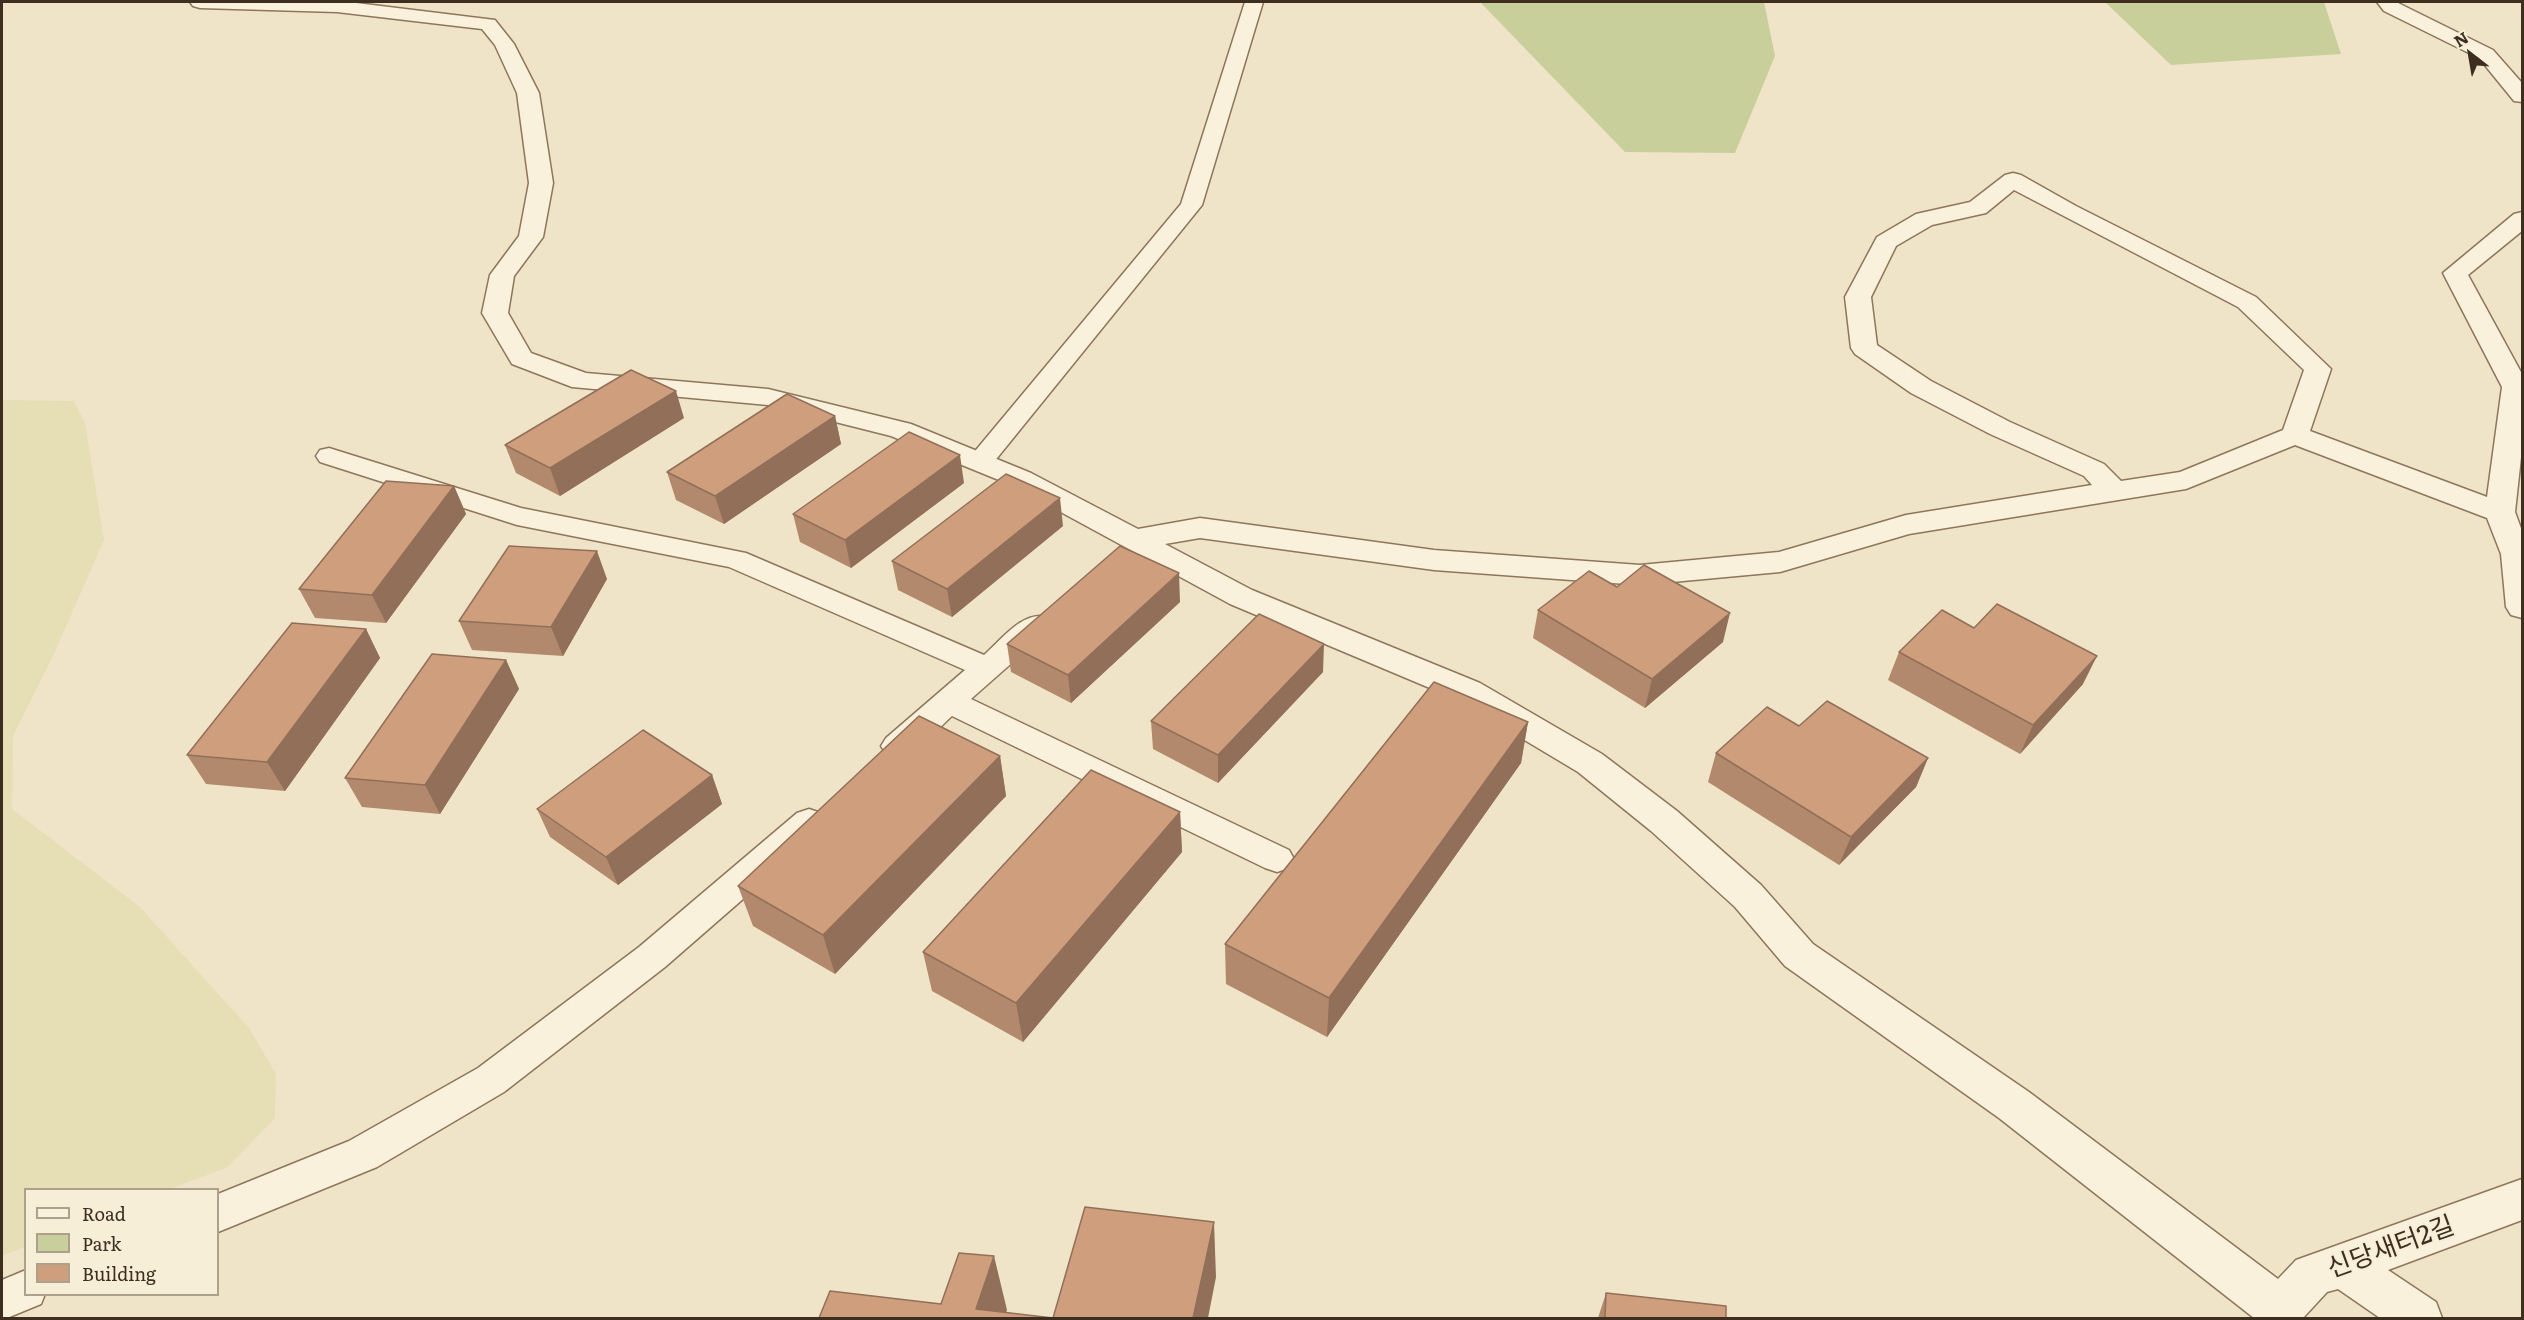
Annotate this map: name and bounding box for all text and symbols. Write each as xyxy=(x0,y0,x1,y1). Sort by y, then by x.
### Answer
north arrow xyxy=(2440,24,2500,84)
text: N xyxy=(2449,25,2473,52)
legend xyxy=(24,1188,219,1296)
text: Road xyxy=(82,1200,126,1227)
street label: 신당새터2길 xyxy=(2323,1211,2459,1285)
text: Park xyxy=(82,1230,121,1257)
text: Building xyxy=(82,1260,156,1287)

